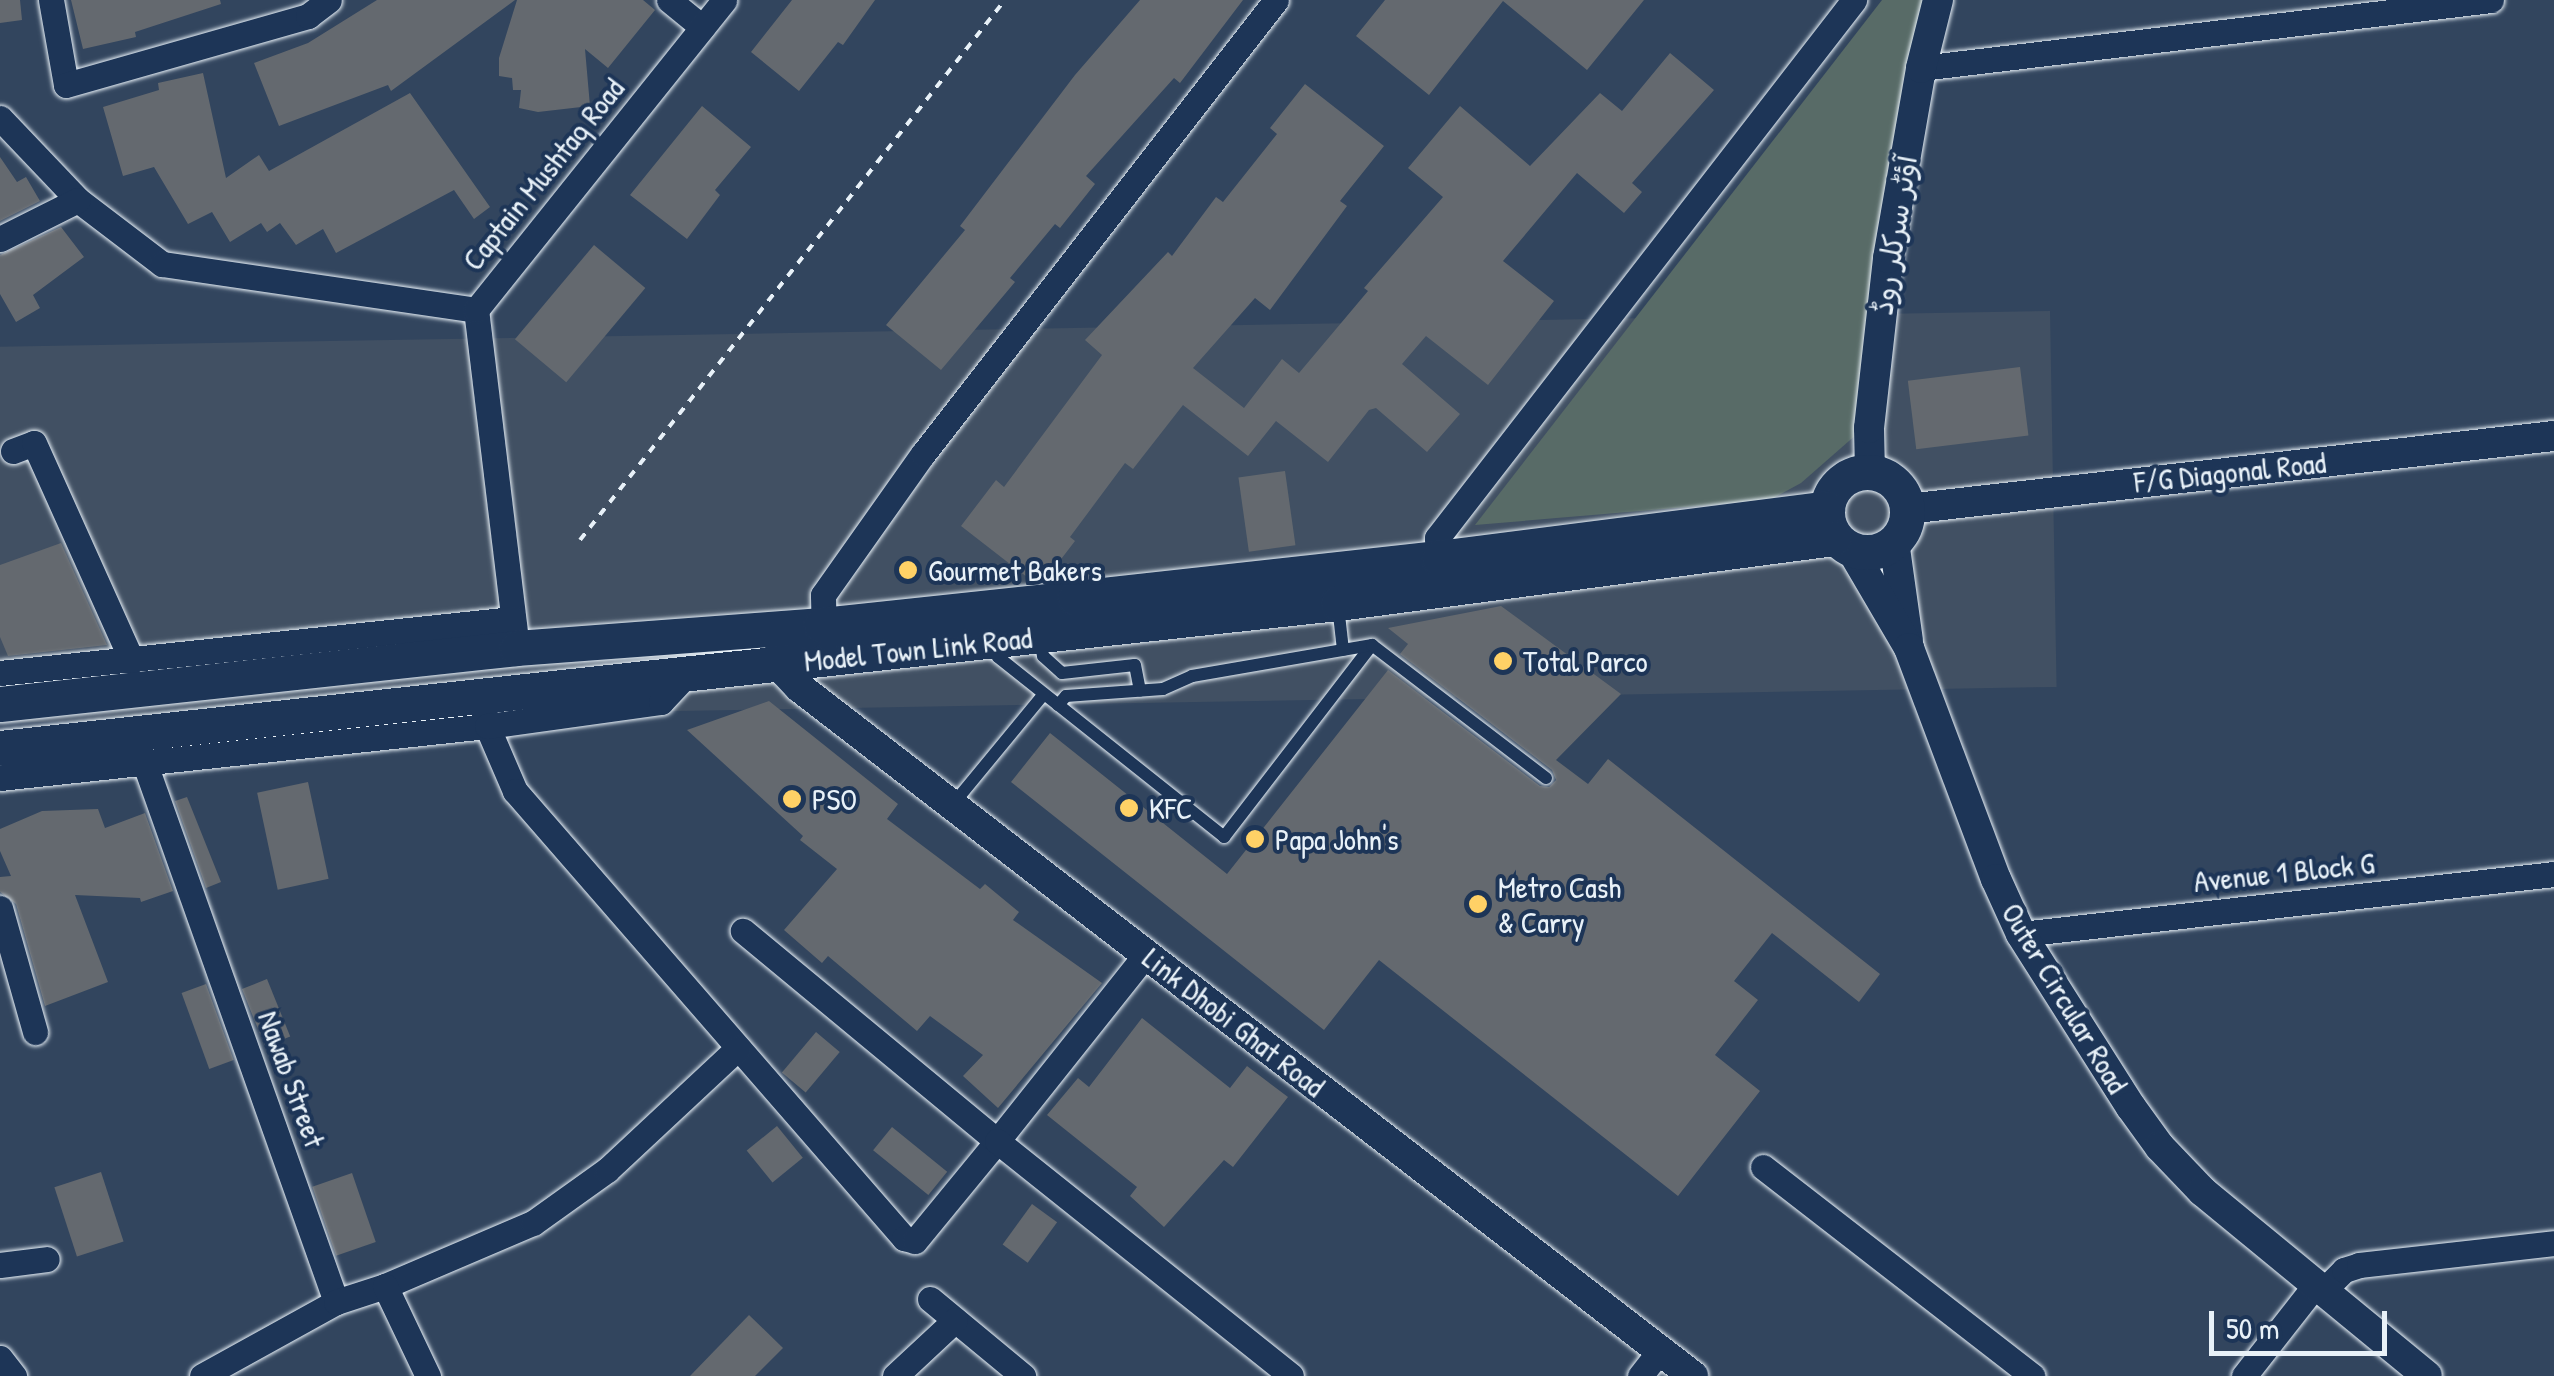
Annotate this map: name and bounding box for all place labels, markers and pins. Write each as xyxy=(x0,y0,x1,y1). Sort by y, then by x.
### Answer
place label: Gourmet Bakers xyxy=(928,552,1102,588)
marker: Gourmet Bakers xyxy=(897,559,919,581)
place label: Total Parco xyxy=(1523,643,1648,679)
marker: Total Parco xyxy=(1492,650,1514,672)
place label: PSO xyxy=(812,781,857,817)
marker: PSO xyxy=(781,788,803,810)
place label: KFC xyxy=(1149,790,1192,826)
marker: KFC xyxy=(1118,797,1140,819)
place label: Papa John's xyxy=(1275,821,1399,857)
marker: Papa John's xyxy=(1244,828,1266,850)
place label: Metro Cash & Carry xyxy=(1498,869,1621,940)
marker: Metro Cash & Carry xyxy=(1467,893,1489,915)

